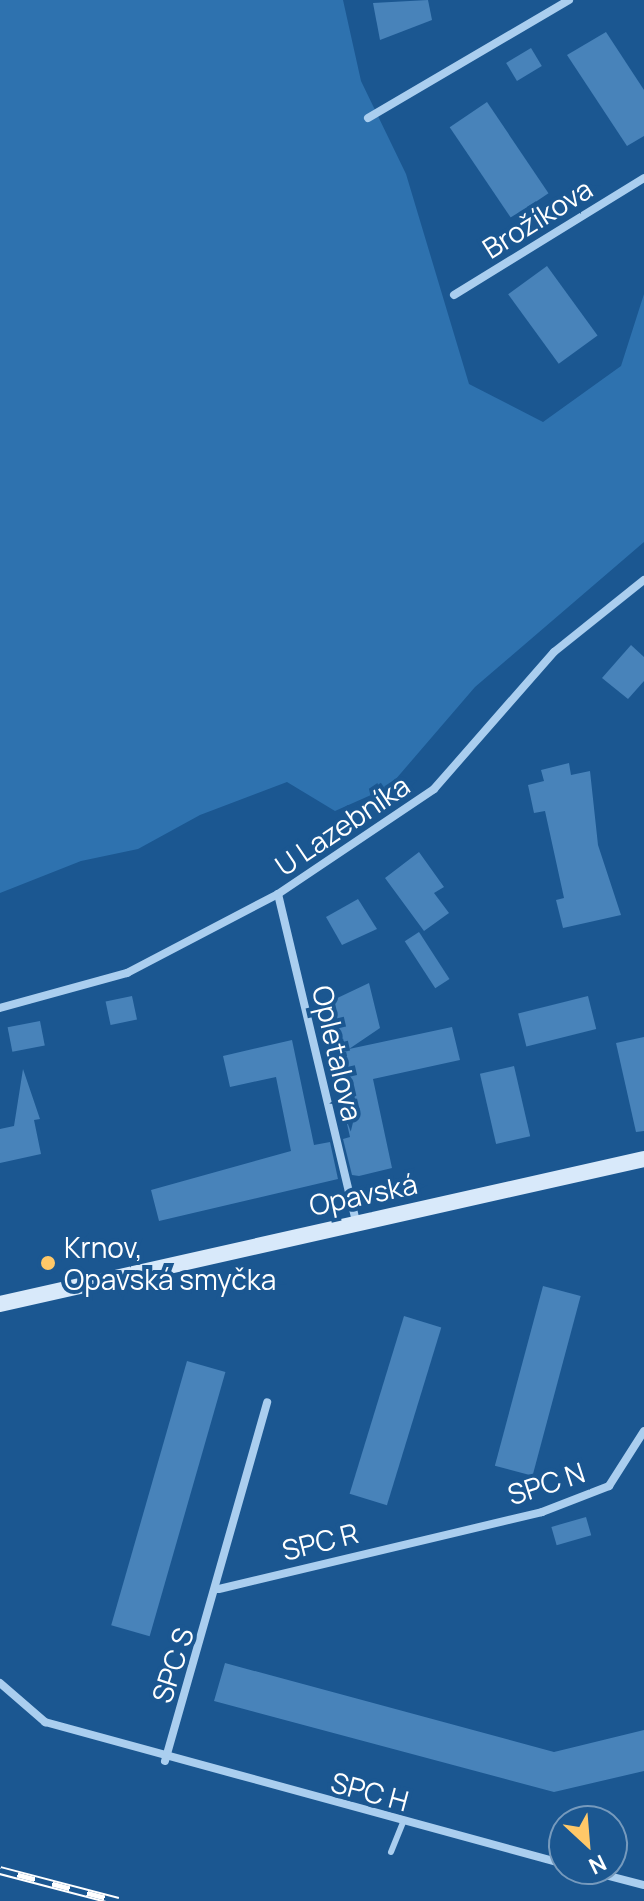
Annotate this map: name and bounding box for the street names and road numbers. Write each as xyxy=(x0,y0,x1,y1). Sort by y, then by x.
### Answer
street label: Brožíkova xyxy=(476,171,598,265)
street label: U Lazebníka xyxy=(269,768,415,882)
street label: Opletalova xyxy=(306,982,370,1124)
street label: Opavská xyxy=(306,1166,420,1222)
street label: SPC N xyxy=(503,1455,589,1511)
street label: SPC R xyxy=(278,1515,362,1567)
street label: SPC S xyxy=(144,1623,200,1707)
street label: SPC H xyxy=(328,1765,412,1817)

